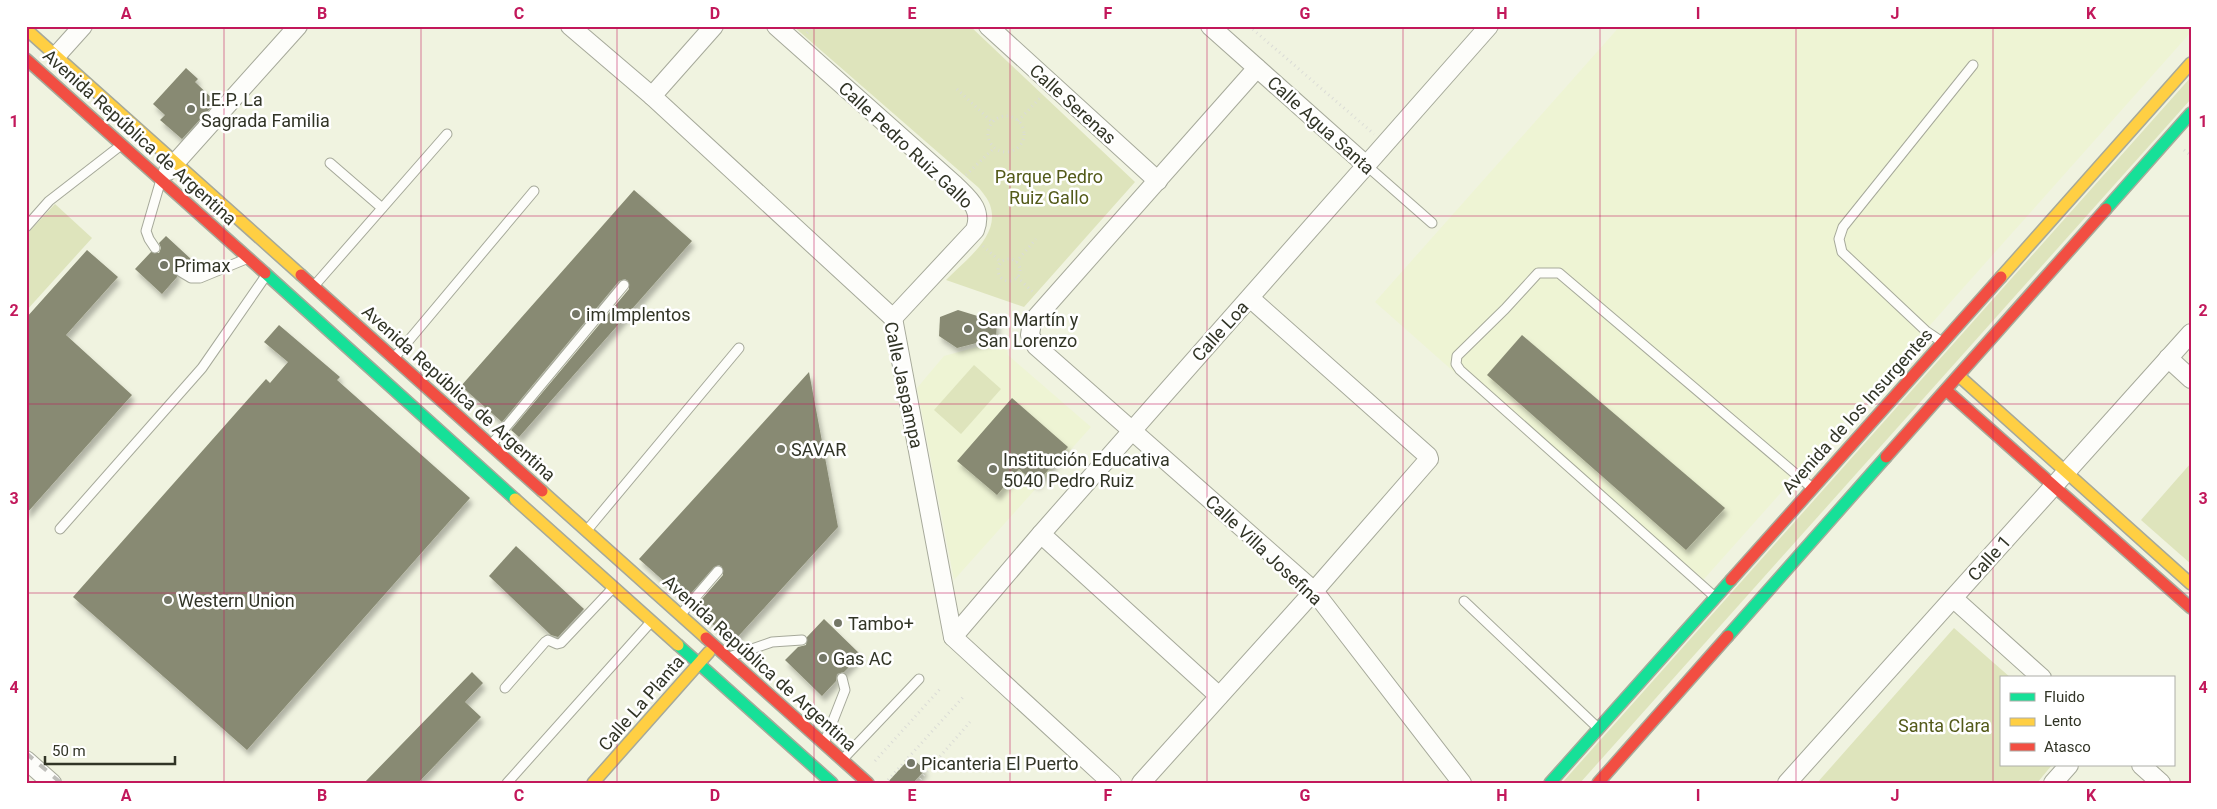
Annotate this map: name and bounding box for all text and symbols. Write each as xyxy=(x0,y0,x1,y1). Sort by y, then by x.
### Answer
text: A xyxy=(121,4,132,23)
text: B xyxy=(317,4,327,23)
text: C xyxy=(514,4,524,23)
text: D xyxy=(710,4,720,23)
text: E xyxy=(908,4,917,23)
text: F xyxy=(1104,4,1113,23)
text: G xyxy=(1300,4,1311,23)
text: H xyxy=(1496,4,1508,23)
text: I xyxy=(1696,4,1700,23)
text: J xyxy=(1891,4,1899,23)
text: K xyxy=(2086,4,2097,23)
street label: Avenida República de Argentina xyxy=(39,45,241,229)
street label: Calle Serenas xyxy=(1025,60,1121,148)
street label: Calle Agua Santa xyxy=(1263,72,1379,178)
street label: Calle Pedro Ruiz Gallo xyxy=(835,77,977,213)
place label: I.E.P. La Sagrada Familia xyxy=(201,89,330,131)
marker: I.E.P. La Sagrada Familia xyxy=(185,103,197,115)
text: 1 xyxy=(9,112,19,131)
text: 1 xyxy=(2198,112,2208,131)
park label: Parque Pedro Ruiz Gallo xyxy=(995,166,1103,208)
place label: Primax xyxy=(174,255,230,276)
marker: Primax xyxy=(158,259,170,271)
street label: Calle Loa xyxy=(1187,296,1253,366)
text: 2 xyxy=(9,301,19,320)
street label: Avenida República de Argentina xyxy=(358,301,560,485)
text: 2 xyxy=(2198,301,2208,320)
place label: im Implentos xyxy=(586,304,691,325)
marker: im Implentos xyxy=(570,308,582,320)
place label: San Martín y San Lorenzo xyxy=(978,309,1079,351)
street label: Calle Jaspampa xyxy=(880,320,928,450)
marker: San Martín y San Lorenzo xyxy=(962,323,974,335)
street label: Avenida de los Insurgentes xyxy=(1777,324,1937,498)
place label: SAVAR xyxy=(791,439,846,460)
marker: SAVAR xyxy=(775,443,787,455)
place label: Institución Educativa 5040 Pedro Ruiz xyxy=(1003,449,1170,491)
marker: Institución Educativa 5040 Pedro Ruiz xyxy=(987,463,999,475)
text: 3 xyxy=(9,489,19,508)
text: 3 xyxy=(2198,489,2208,508)
street label: Calle Villa Josefina xyxy=(1201,491,1327,609)
street label: Calle 1 xyxy=(1963,531,2015,585)
street label: Avenida República de Argentina xyxy=(659,571,861,755)
place label: Western Union xyxy=(178,590,295,611)
marker: Western Union xyxy=(162,594,174,606)
place label: Tambo+ xyxy=(848,613,914,634)
marker: Tambo+ xyxy=(832,617,844,629)
place label: Gas AC xyxy=(833,648,892,669)
street label: Calle La Planta xyxy=(594,651,688,755)
marker: Gas AC xyxy=(817,652,829,664)
legend xyxy=(2000,676,2174,766)
text: 4 xyxy=(9,678,19,697)
text: 4 xyxy=(2198,678,2208,697)
text: Fluido xyxy=(2044,688,2085,706)
text: Lento xyxy=(2044,712,2082,730)
park label: Santa Clara xyxy=(1898,715,1990,736)
scale bar xyxy=(45,734,175,766)
text: Atasco xyxy=(2044,738,2091,756)
text: 50 m xyxy=(52,742,86,760)
place label: Picanteria El Puerto xyxy=(921,753,1078,774)
marker: Picanteria El Puerto xyxy=(905,757,917,769)
text: A xyxy=(121,786,132,805)
text: B xyxy=(317,786,327,805)
text: C xyxy=(514,786,524,805)
text: D xyxy=(710,786,720,805)
text: E xyxy=(908,786,917,805)
text: F xyxy=(1104,786,1113,805)
text: G xyxy=(1300,786,1311,805)
text: H xyxy=(1496,786,1508,805)
text: I xyxy=(1696,786,1700,805)
text: J xyxy=(1891,786,1899,805)
text: K xyxy=(2086,786,2097,805)

